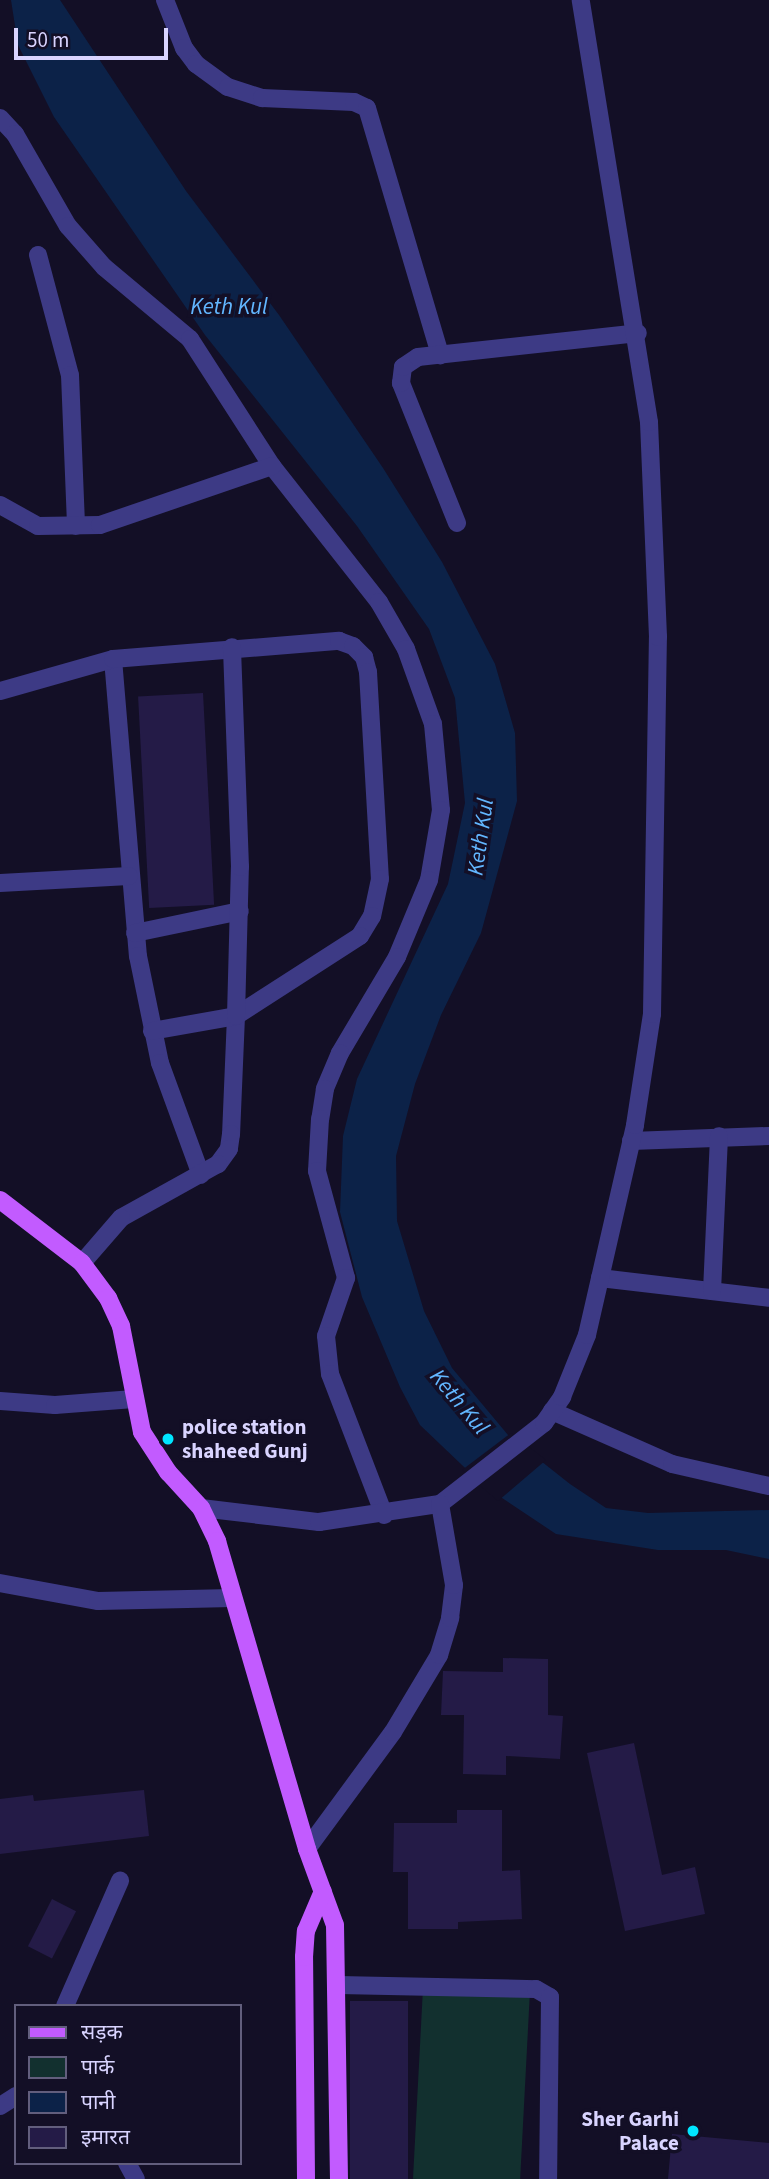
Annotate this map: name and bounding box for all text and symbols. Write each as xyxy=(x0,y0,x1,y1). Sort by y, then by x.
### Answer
scale bar xyxy=(18,14,172,58)
text: 50 m xyxy=(27,25,69,55)
water label: Keth Kul xyxy=(190,293,268,321)
water label: Keth Kul xyxy=(462,797,500,877)
water label: Keth Kul xyxy=(424,1363,494,1441)
place label: police station shaheed Gunj xyxy=(182,1414,308,1464)
marker: police station shaheed Gunj xyxy=(160,1431,176,1447)
legend xyxy=(14,2004,242,2165)
text: सड़क xyxy=(81,2017,123,2047)
text: पार्क xyxy=(81,2052,115,2082)
text: पानी xyxy=(81,2087,115,2117)
place label: Sher Garhi Palace xyxy=(581,2106,679,2156)
text: इमारत xyxy=(81,2122,130,2152)
marker: Sher Garhi Palace xyxy=(685,2123,701,2139)

